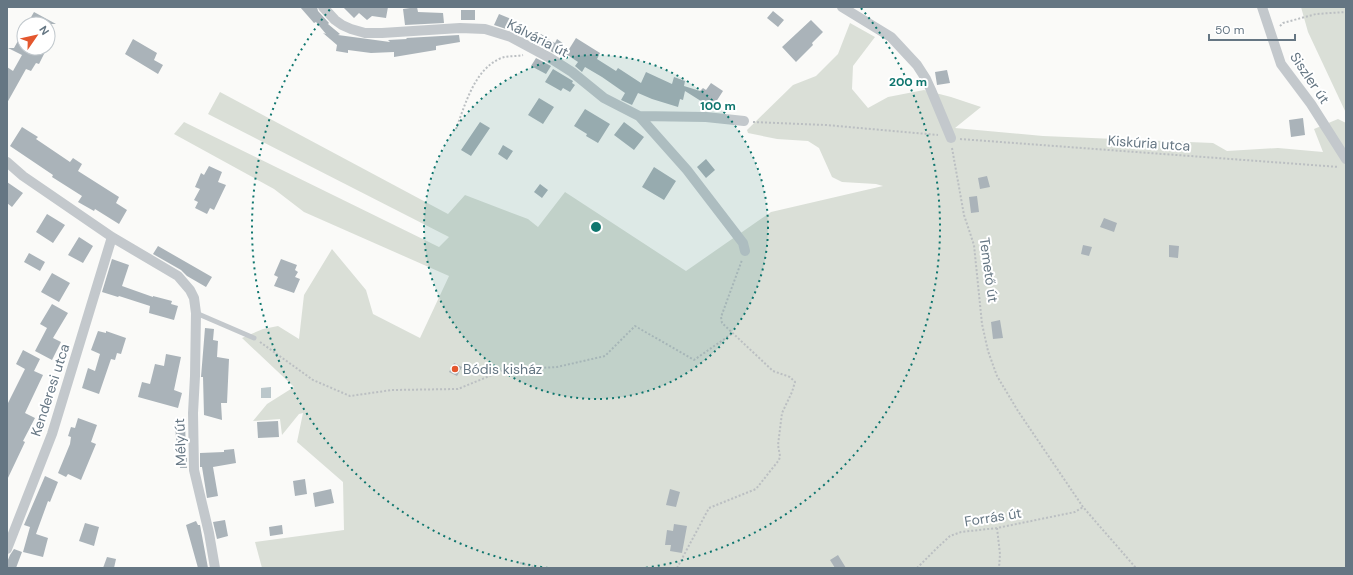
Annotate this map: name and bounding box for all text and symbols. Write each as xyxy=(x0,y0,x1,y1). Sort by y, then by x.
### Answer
street label: Kálvária út xyxy=(504,15,572,61)
north arrow xyxy=(16,16,56,56)
scale bar xyxy=(1209,16,1295,42)
text: 50 m xyxy=(1215,22,1244,38)
text: N xyxy=(36,23,52,38)
street label: Siszler út xyxy=(1286,49,1334,107)
text: 200 m xyxy=(889,74,927,90)
text: 100 m xyxy=(700,98,736,114)
street label: Kiskúria utca xyxy=(1107,131,1191,155)
centre of rings xyxy=(589,220,603,234)
street label: Temető út xyxy=(976,236,1002,304)
street label: Kenderesi utca xyxy=(27,341,73,439)
place label: Bódis kisház xyxy=(463,360,542,378)
marker: Bódis kisház xyxy=(450,364,460,374)
street label: Mély út xyxy=(170,418,190,466)
street label: Forrás út xyxy=(963,504,1023,530)

